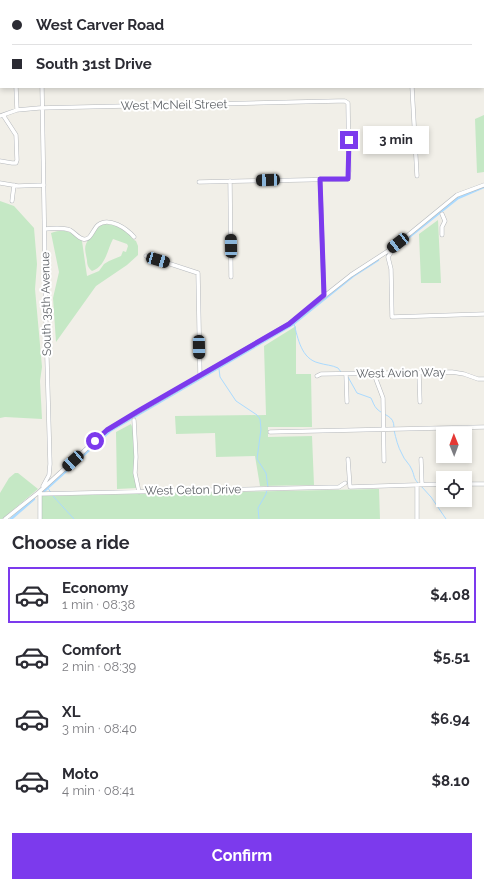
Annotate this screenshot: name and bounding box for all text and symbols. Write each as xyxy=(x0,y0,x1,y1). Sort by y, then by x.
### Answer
text: West Carver Road xyxy=(36,16,164,34)
text: South 31st Drive xyxy=(36,55,152,73)
street label: West McNeil Street xyxy=(121,97,227,113)
callout: 3 min xyxy=(363,126,429,154)
route end xyxy=(340,131,358,149)
text: 3 min xyxy=(379,132,413,147)
car xyxy=(256,174,280,186)
car xyxy=(385,231,411,255)
car xyxy=(225,234,237,258)
car xyxy=(145,251,171,269)
street label: South 35th Avenue xyxy=(38,252,54,356)
car xyxy=(193,335,205,359)
street label: West Avion Way xyxy=(356,365,446,381)
north arrow xyxy=(436,427,472,463)
map controls xyxy=(436,427,472,507)
route start xyxy=(86,432,104,450)
car xyxy=(60,449,86,473)
button: locate xyxy=(436,471,472,507)
street label: West Ceton Drive xyxy=(145,482,241,498)
text: Choose a ride xyxy=(12,532,130,553)
icon: car xyxy=(14,577,50,613)
text: Economy xyxy=(62,579,129,597)
text: $4.08 xyxy=(430,586,470,604)
text: 1 min · 08:38 xyxy=(62,597,135,612)
icon: car xyxy=(14,639,50,675)
text: Comfort xyxy=(62,641,121,659)
text: $5.51 xyxy=(433,648,470,666)
text: 2 min · 08:39 xyxy=(62,659,136,674)
icon: car xyxy=(14,701,50,737)
text: XL xyxy=(62,703,80,721)
text: $6.94 xyxy=(431,710,470,728)
text: 3 min · 08:40 xyxy=(62,721,137,736)
icon: car xyxy=(14,763,50,799)
text: Moto xyxy=(62,765,99,783)
text: $8.10 xyxy=(431,772,470,790)
text: 4 min · 08:41 xyxy=(62,783,135,798)
button: Confirm xyxy=(12,833,472,879)

